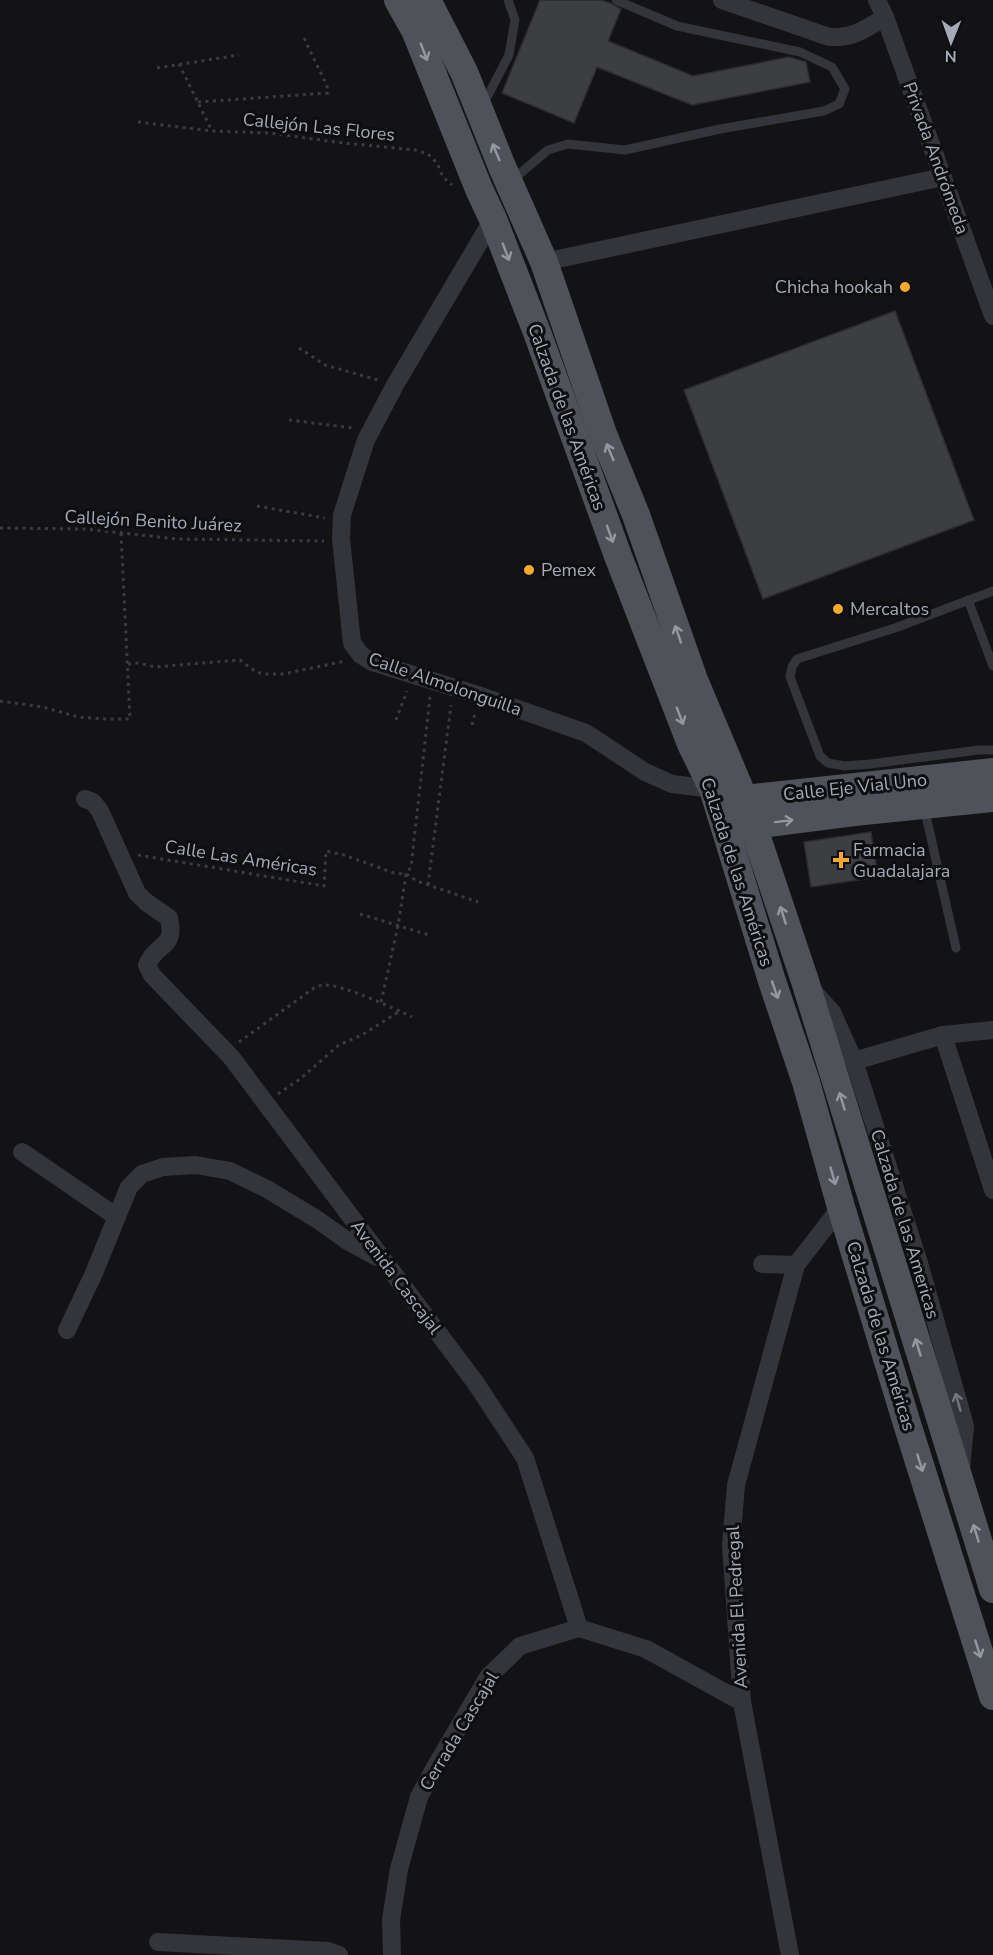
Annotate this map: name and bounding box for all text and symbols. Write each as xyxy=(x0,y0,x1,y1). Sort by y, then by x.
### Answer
north arrow xyxy=(921,12,981,72)
one-way arrow xyxy=(419,43,430,61)
text: N xyxy=(945,45,957,67)
street label: Privada Andrómeda xyxy=(897,79,975,237)
street label: Callejón Las Flores xyxy=(242,107,396,147)
one-way arrow xyxy=(490,143,501,161)
one-way arrow xyxy=(501,243,512,261)
place label: Chicha hookah xyxy=(775,275,893,299)
marker: Chicha hookah xyxy=(898,280,912,294)
street label: Calzada de las Américas xyxy=(522,320,612,514)
one-way arrow xyxy=(604,443,615,461)
street label: Callejón Benito Juárez xyxy=(64,504,242,538)
one-way arrow xyxy=(605,524,616,542)
place label: Pemex xyxy=(541,558,596,582)
marker: Pemex xyxy=(522,563,536,577)
place label: Mercaltos xyxy=(850,597,929,621)
marker: Mercaltos xyxy=(831,602,845,616)
one-way arrow xyxy=(672,625,683,644)
street label: Calle Almolonguilla xyxy=(365,647,525,721)
one-way arrow xyxy=(675,706,686,724)
street label: Calle Eje Vial Uno xyxy=(782,768,928,806)
street label: Calzada de las Américas xyxy=(695,775,779,969)
one-way arrow xyxy=(773,816,793,827)
street label: Calle Las Américas xyxy=(163,834,319,882)
place label: Farmacia Guadalajara xyxy=(853,838,950,883)
marker: Farmacia Guadalajara xyxy=(834,853,848,867)
one-way arrow xyxy=(776,906,787,925)
one-way arrow xyxy=(770,980,781,999)
one-way arrow xyxy=(836,1092,847,1111)
street label: Calzada de las Americas xyxy=(865,1126,945,1322)
one-way arrow xyxy=(827,1166,839,1185)
street label: Avenida Cascajal xyxy=(345,1215,447,1340)
street label: Calzada de las Américas xyxy=(841,1238,921,1434)
one-way arrow xyxy=(912,1338,923,1357)
one-way arrow xyxy=(952,1393,963,1412)
one-way arrow xyxy=(915,1453,926,1472)
street label: Avenida El Pedregal xyxy=(721,1524,753,1689)
one-way arrow xyxy=(970,1524,981,1543)
one-way arrow xyxy=(973,1639,984,1658)
street label: Cerrada Cascajal xyxy=(414,1666,504,1795)

